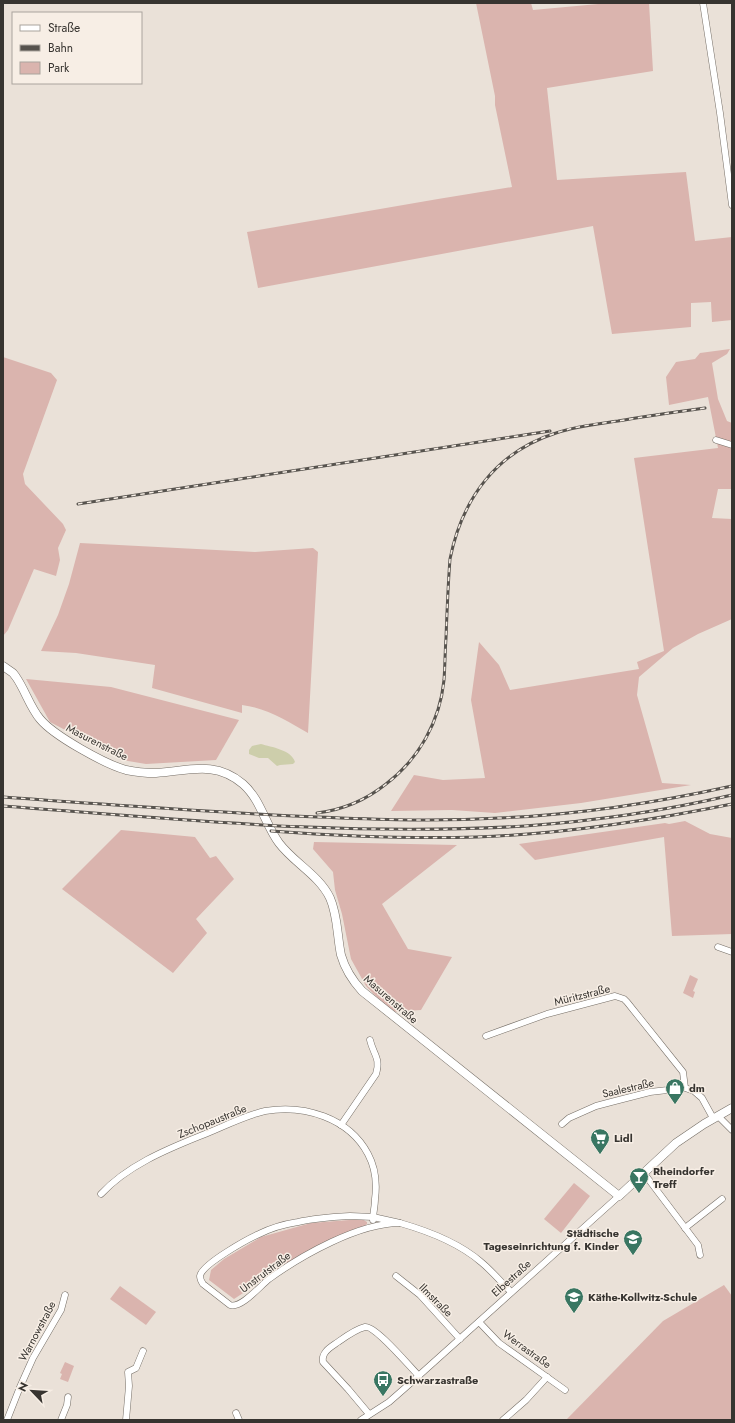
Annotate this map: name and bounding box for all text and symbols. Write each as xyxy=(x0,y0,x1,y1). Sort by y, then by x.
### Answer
legend xyxy=(12,12,142,84)
text: Straße xyxy=(48,19,80,37)
text: Bahn xyxy=(48,39,73,57)
text: Park xyxy=(48,59,70,77)
street label: Masurenstraße xyxy=(63,720,131,765)
street label: Masurenstraße xyxy=(360,971,422,1027)
street label: Müritzstraße xyxy=(552,980,612,1010)
street label: Saalestraße xyxy=(600,1074,656,1102)
shop icon: dm xyxy=(664,1077,686,1105)
place label: dm xyxy=(689,1080,705,1096)
street label: Zschopaustraße xyxy=(175,1100,249,1142)
supermarket icon: Lidl xyxy=(589,1127,611,1155)
place label: Lidl xyxy=(614,1130,633,1146)
place label: Rheindorfer Treff xyxy=(653,1163,715,1192)
bar icon: Rheindorfer Treff xyxy=(628,1166,650,1194)
place label: Städtische Tageseinrichtung f. Kinder xyxy=(484,1225,619,1254)
school or university icon: Städtische Tageseinrichtung f. Kinder xyxy=(622,1228,644,1256)
street label: Unstrutstraße xyxy=(236,1247,294,1296)
street label: Elbestraße xyxy=(488,1256,535,1300)
street label: Ilmstraße xyxy=(416,1280,457,1321)
school or university icon: Käthe-Kollwitz-Schule xyxy=(563,1286,585,1314)
place label: Käthe-Kollwitz-Schule xyxy=(588,1289,697,1305)
street label: Warnowstraße xyxy=(14,1298,60,1364)
street label: Werrastraße xyxy=(499,1326,555,1372)
bus stop icon: Schwarzastraße xyxy=(372,1369,394,1397)
north arrow xyxy=(12,1371,52,1411)
place label: Schwarzastraße xyxy=(397,1372,478,1388)
text: N xyxy=(14,1379,32,1394)

